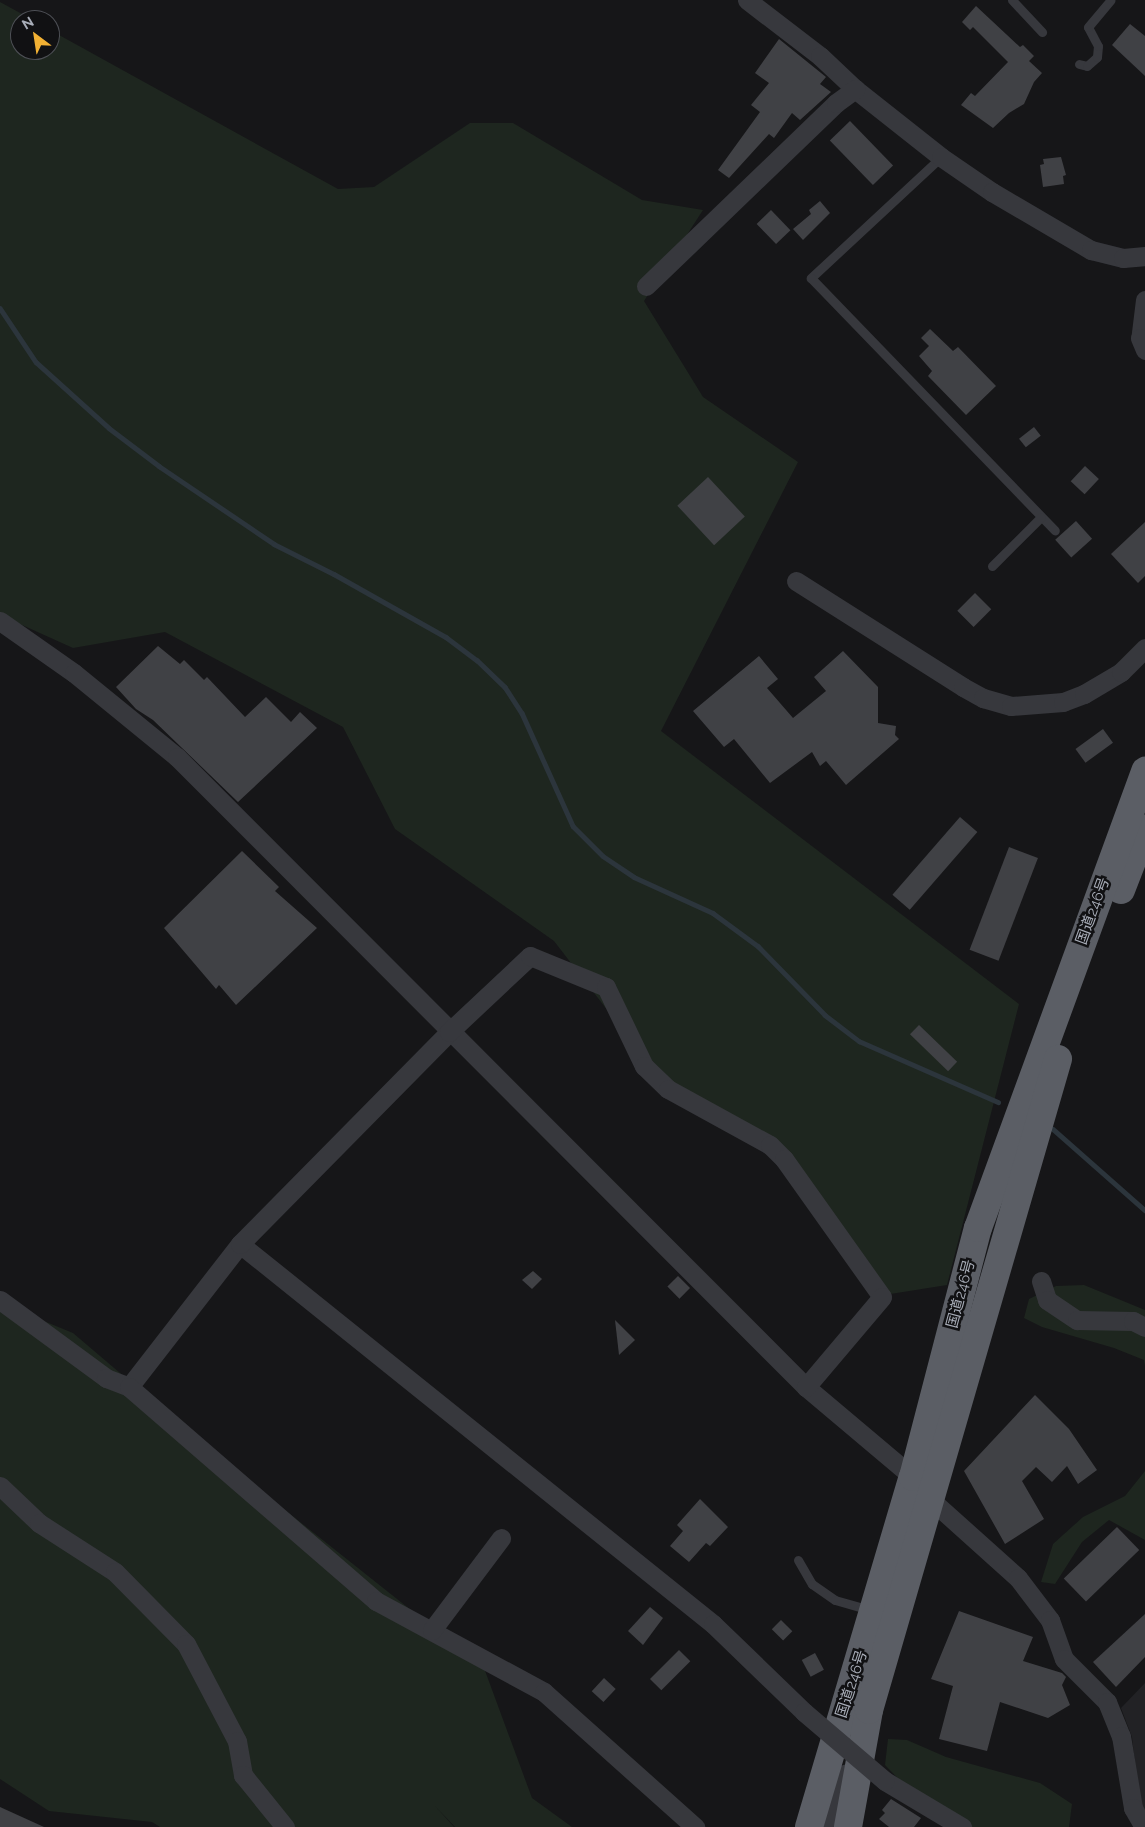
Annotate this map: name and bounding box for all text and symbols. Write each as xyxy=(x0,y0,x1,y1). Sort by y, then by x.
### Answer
north arrow xyxy=(10,10,60,60)
text: N xyxy=(19,13,36,33)
street label: 国道246号 xyxy=(1073,875,1113,947)
street label: 国道246号 xyxy=(943,1258,979,1330)
street label: 国道246号 xyxy=(833,1648,871,1720)

